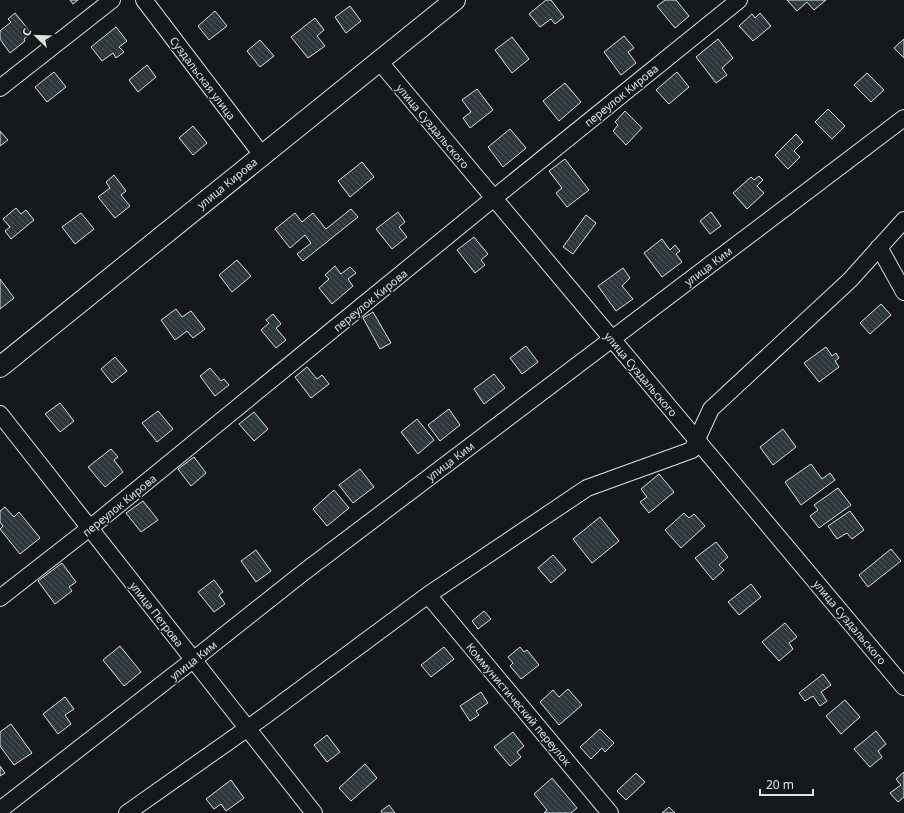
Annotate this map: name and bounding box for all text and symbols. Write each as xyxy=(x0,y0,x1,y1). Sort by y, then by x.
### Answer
north arrow xyxy=(16,16,56,56)
text: С xyxy=(18,26,35,38)
street label: Суздальская улица xyxy=(167,33,239,123)
street label: переулок Кирова xyxy=(581,60,661,130)
street label: улица Суздальского xyxy=(393,81,473,171)
street label: улица Кирова xyxy=(194,154,260,212)
street label: улица Ким xyxy=(681,243,735,289)
street label: переулок Кирова xyxy=(330,265,410,335)
street label: улица Суздальского xyxy=(601,329,681,419)
street label: улица Ким xyxy=(423,438,477,484)
street label: переулок Кирова xyxy=(79,470,159,540)
street label: улица Суздальского xyxy=(810,577,890,667)
street label: улица Петрова xyxy=(127,578,187,650)
street label: улица Ким xyxy=(166,637,220,683)
street label: Коммунистический переулок xyxy=(463,639,575,769)
scale bar xyxy=(760,771,813,797)
text: 20 m xyxy=(766,776,794,793)

